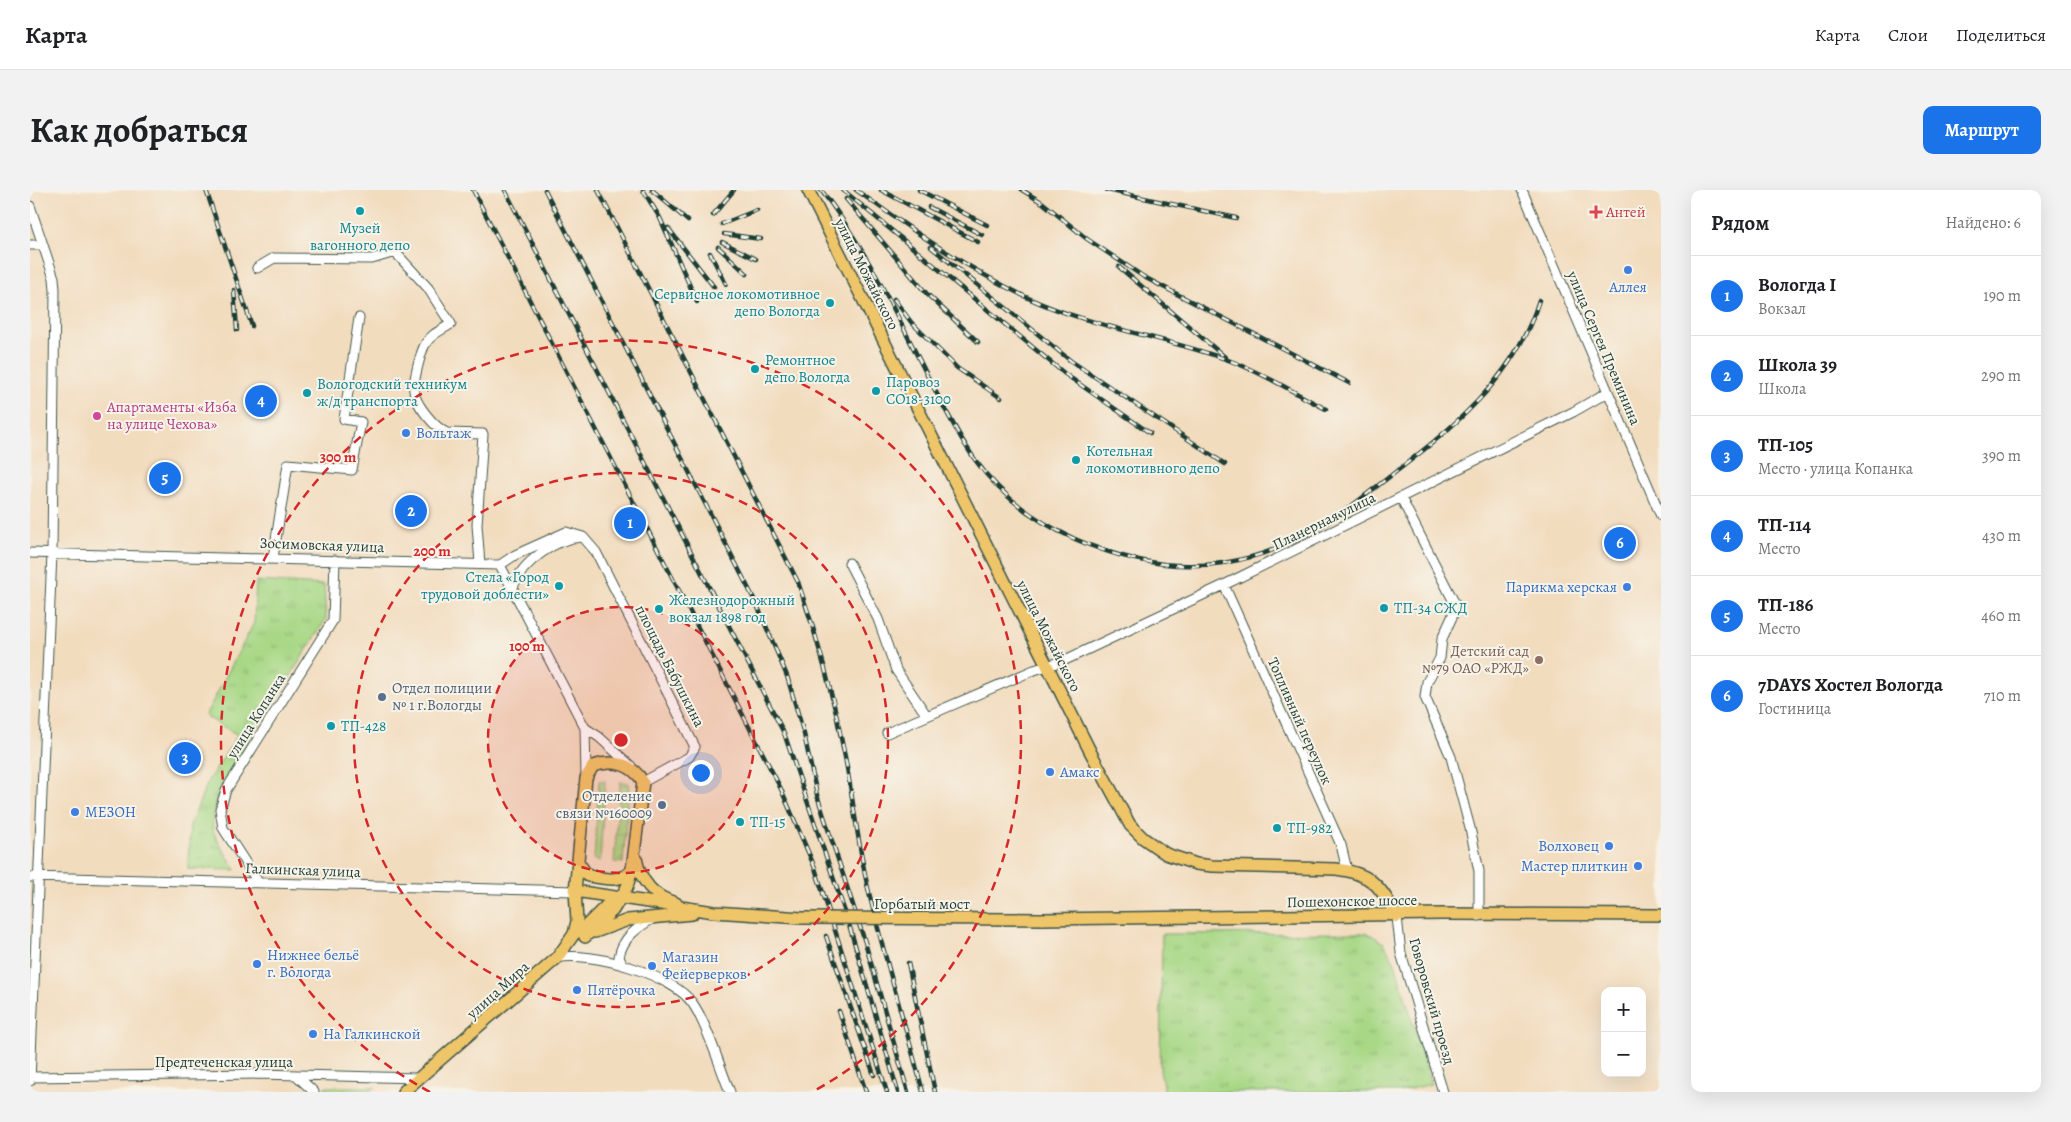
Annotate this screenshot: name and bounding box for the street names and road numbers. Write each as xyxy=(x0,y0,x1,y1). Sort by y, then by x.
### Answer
street label: улица Можайского xyxy=(830,214,904,333)
street label: улица Сергея Преминина xyxy=(1562,267,1646,428)
street label: Планерная улица xyxy=(1269,487,1379,555)
street label: Зосимовская улица xyxy=(259,533,385,557)
street label: улица Можайского xyxy=(1012,576,1086,695)
street label: площадь Бабушкина xyxy=(631,602,709,731)
street label: Топливный переулок xyxy=(1263,654,1337,788)
street label: улица Копанка xyxy=(221,670,290,763)
street label: Галкинская улица xyxy=(245,858,361,882)
street label: Пошехонское шоссе xyxy=(1286,890,1418,912)
street label: Горбатый мост xyxy=(874,894,970,914)
street label: Говоровский проезд xyxy=(1404,935,1460,1067)
street label: улица Мира xyxy=(462,957,534,1024)
street label: Предтеченская улица xyxy=(155,1052,293,1072)

